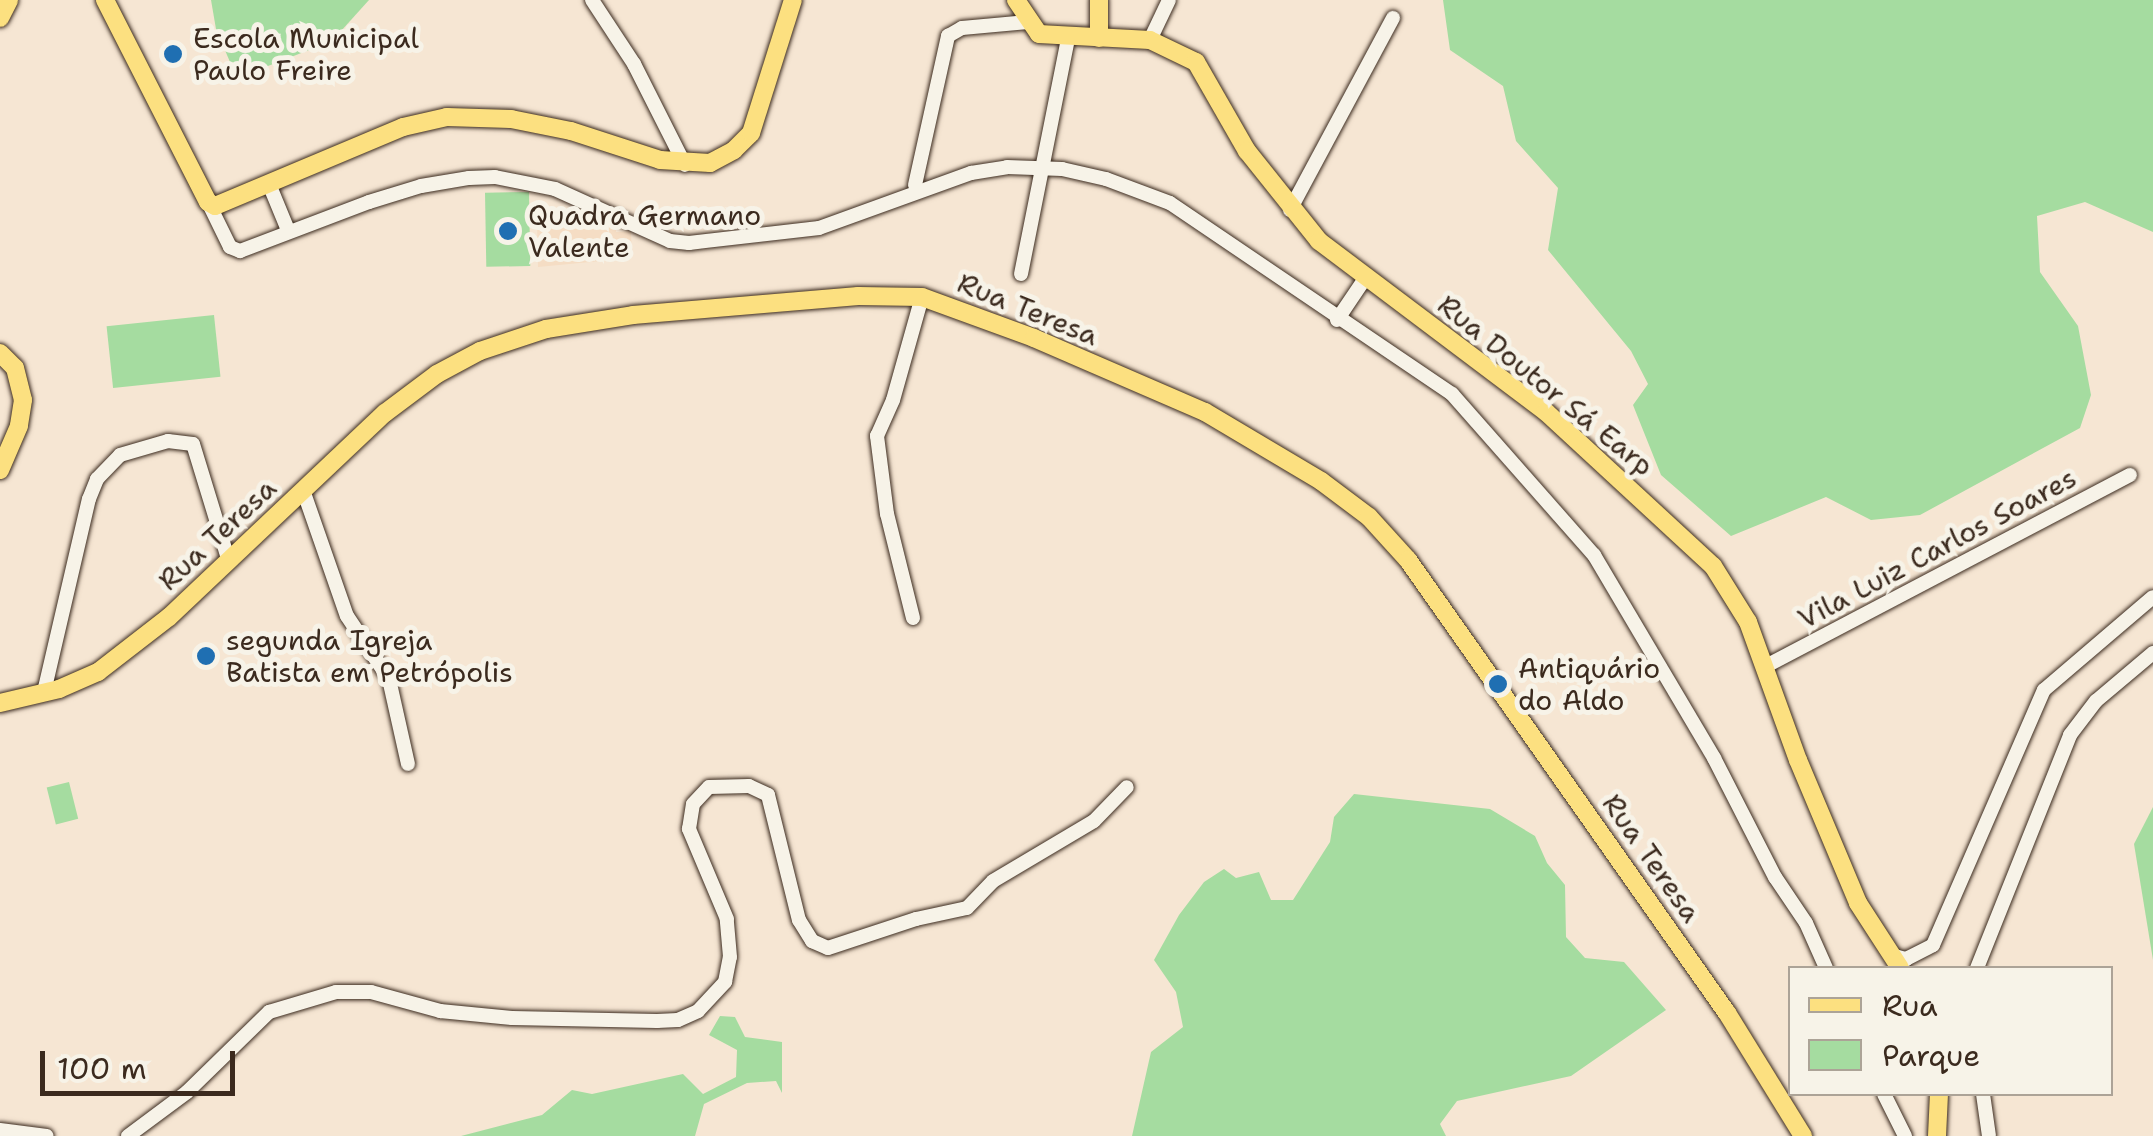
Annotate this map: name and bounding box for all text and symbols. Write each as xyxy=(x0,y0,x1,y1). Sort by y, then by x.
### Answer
place label: Escola Municipal Paulo Freire xyxy=(193,21,419,87)
marker: Escola Municipal Paulo Freire xyxy=(162,43,184,65)
place label: Quadra Germano Valente xyxy=(528,198,761,264)
marker: Quadra Germano Valente xyxy=(497,220,519,242)
street label: Rua Teresa xyxy=(953,266,1103,352)
street label: Rua Doutor Sá Earp xyxy=(1431,288,1661,482)
street label: Vila Luiz Carlos Soares xyxy=(1792,460,2082,636)
street label: Rua Teresa xyxy=(151,471,283,597)
place label: segunda Igreja Batista em Petrópolis xyxy=(226,623,513,689)
marker: segunda Igreja Batista em Petrópolis xyxy=(195,645,217,667)
place label: Antiquário do Aldo xyxy=(1518,651,1660,717)
marker: Antiquário do Aldo xyxy=(1487,673,1509,695)
street label: Rua Teresa xyxy=(1596,787,1708,929)
legend xyxy=(1788,966,2113,1096)
text: Rua xyxy=(1882,985,1938,1026)
scale bar xyxy=(45,1031,240,1093)
text: Parque xyxy=(1882,1035,1980,1076)
text: 100 m xyxy=(57,1048,147,1089)

